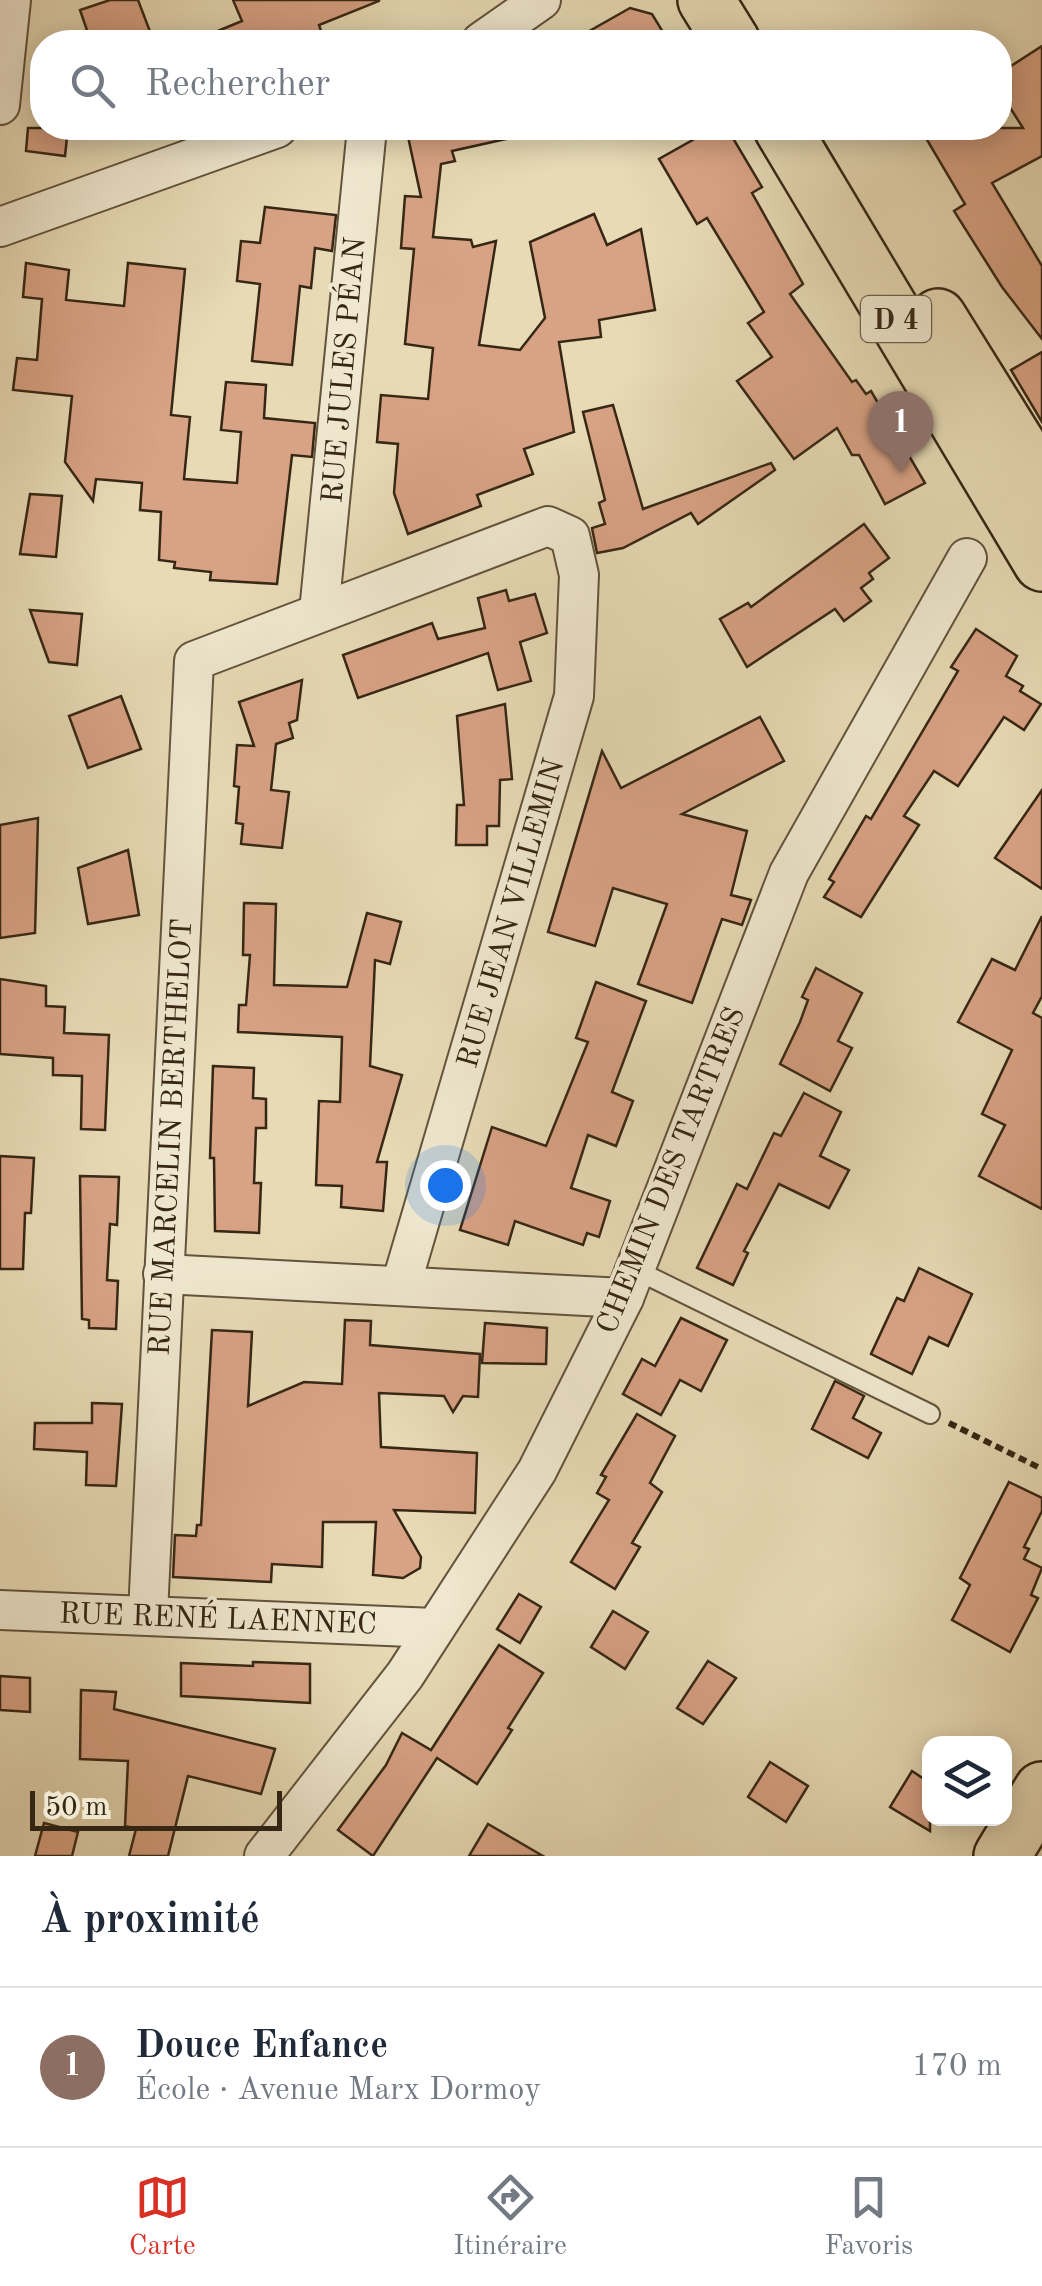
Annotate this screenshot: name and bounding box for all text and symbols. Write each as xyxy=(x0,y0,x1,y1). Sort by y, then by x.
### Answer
search box xyxy=(30,30,1012,140)
icon: search xyxy=(65,58,120,113)
text: Rechercher xyxy=(145,66,330,104)
street label: RUE JULES PÉAN xyxy=(313,235,372,505)
road number: D 4 xyxy=(861,296,931,342)
pin: 1 xyxy=(868,390,934,473)
street label: RUE JEAN VILLEMIN xyxy=(453,756,570,1072)
street label: RUE MARCELIN BERTHELOT xyxy=(146,918,198,1357)
street label: CHEMIN DES TARTRES xyxy=(592,1003,751,1338)
your location xyxy=(420,1160,471,1211)
street label: RUE RENÉ LAENNEC xyxy=(59,1594,378,1641)
map controls xyxy=(922,1736,1012,1826)
button: layers xyxy=(922,1736,1012,1826)
scale bar xyxy=(30,1786,282,1830)
text: 50 m xyxy=(45,1794,108,1822)
text: À proximité xyxy=(40,1900,260,1942)
text: Douce Enfance xyxy=(135,2028,388,2066)
text: 1 xyxy=(63,2051,82,2083)
text: 170 m xyxy=(912,2051,1002,2083)
text: École · Avenue Marx Dormoy xyxy=(135,2075,541,2107)
tab: Carte xyxy=(129,2170,196,2265)
tab: Itinéraire xyxy=(453,2170,567,2265)
tab: Favoris xyxy=(824,2170,913,2265)

